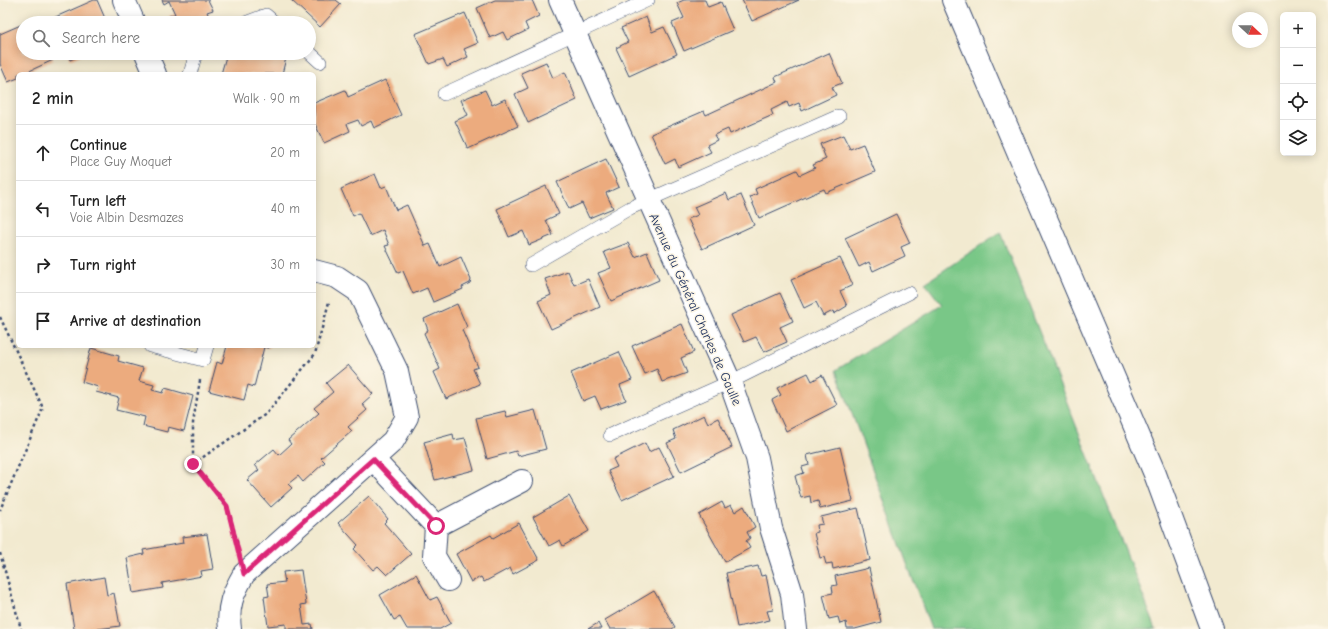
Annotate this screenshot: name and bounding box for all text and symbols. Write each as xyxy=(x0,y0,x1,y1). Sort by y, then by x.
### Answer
north arrow xyxy=(1232,12,1268,48)
map controls xyxy=(1280,12,1316,156)
button: + xyxy=(1280,12,1316,48)
search box xyxy=(16,16,316,60)
icon: search xyxy=(30,27,52,49)
text: Search here xyxy=(62,29,140,47)
button: − xyxy=(1280,48,1316,84)
button: locate xyxy=(1280,84,1316,120)
text: 2 min xyxy=(32,89,73,108)
text: Walk · 90 m xyxy=(233,91,300,106)
button: layers xyxy=(1280,120,1316,156)
text: Continue xyxy=(70,136,127,154)
icon: ahead xyxy=(32,142,54,164)
text: 20 m xyxy=(270,145,300,160)
text: Place Guy Moquet xyxy=(70,154,171,169)
text: Turn left xyxy=(70,192,126,210)
icon: left xyxy=(32,198,54,220)
text: 40 m xyxy=(271,201,300,216)
text: Voie Albin Desmazes xyxy=(70,210,184,225)
street label: Avenue du Général Charles de Gaulle xyxy=(646,211,745,408)
icon: right xyxy=(32,254,54,276)
text: Turn right xyxy=(70,256,136,274)
text: 30 m xyxy=(270,257,300,272)
icon: arrive xyxy=(32,310,54,332)
text: Arrive at destination xyxy=(70,312,201,330)
route end xyxy=(184,455,202,473)
route start xyxy=(427,517,445,535)

